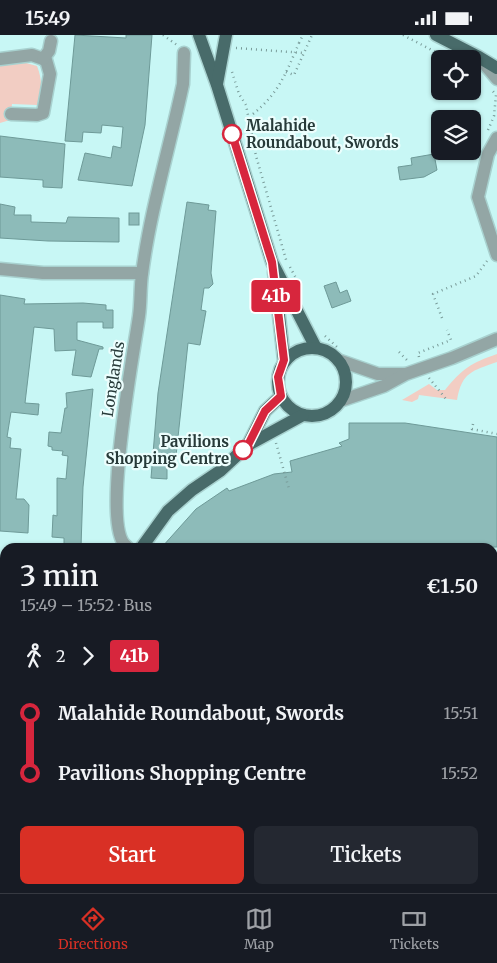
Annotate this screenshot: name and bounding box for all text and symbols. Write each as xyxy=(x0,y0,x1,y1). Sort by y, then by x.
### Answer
text: 15:49 xyxy=(25,6,70,30)
map controls xyxy=(431,50,481,160)
button: locate xyxy=(431,50,481,100)
button: layers xyxy=(431,110,481,160)
place label: Malahide Roundabout, Swords xyxy=(246,116,399,153)
marker: Malahide Roundabout, Swords xyxy=(222,124,242,144)
line badge: 41b xyxy=(247,280,305,312)
text: 41b xyxy=(261,284,291,307)
street label: Longlands xyxy=(98,340,128,418)
place label: Pavilions Shopping Centre xyxy=(105,432,229,468)
marker: Pavilions Shopping Centre xyxy=(233,440,253,460)
text: 3 min xyxy=(20,558,99,594)
text: €1.50 xyxy=(426,574,478,598)
text: 15:49 – 15:52 · Bus xyxy=(20,595,152,615)
icon: walk xyxy=(20,642,48,670)
icon: forward xyxy=(74,642,102,670)
text: 41b xyxy=(120,644,149,667)
text: 2 xyxy=(56,646,66,666)
text: Malahide Roundabout, Swords xyxy=(58,701,344,725)
text: 15:51 xyxy=(443,703,478,723)
text: Pavilions Shopping Centre xyxy=(58,761,306,785)
text: 15:52 xyxy=(441,763,478,783)
button: Start xyxy=(20,826,244,884)
button: Tickets xyxy=(254,826,478,884)
tab: Directions xyxy=(58,905,128,953)
tab: Map xyxy=(244,905,274,953)
tab: Tickets xyxy=(390,905,439,953)

